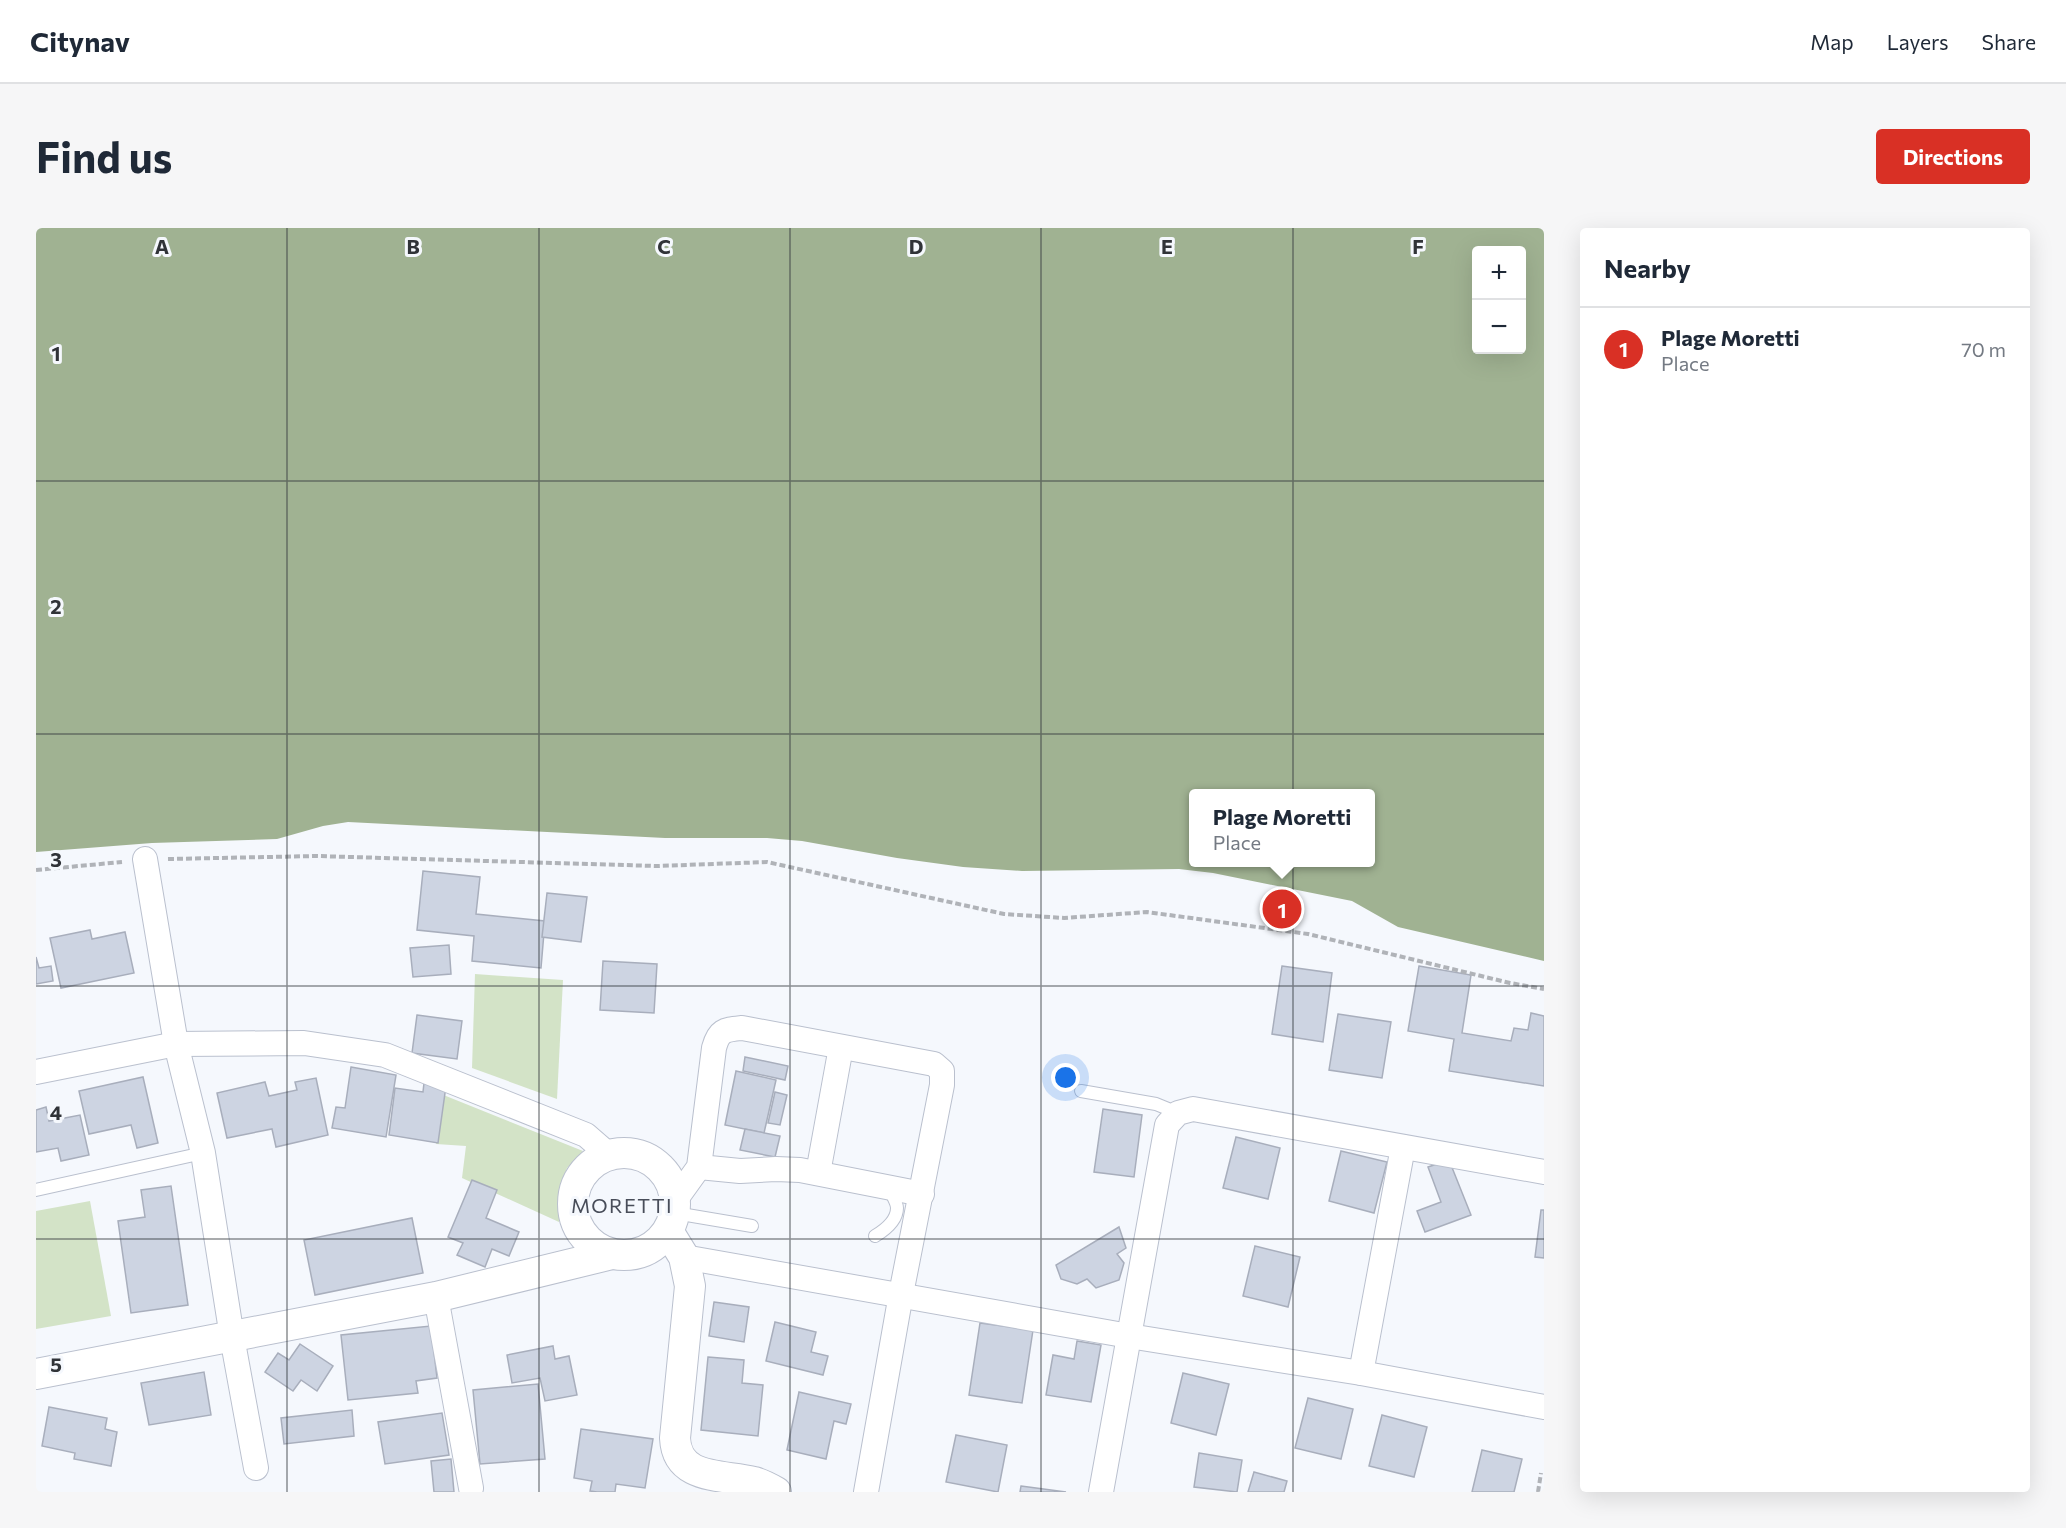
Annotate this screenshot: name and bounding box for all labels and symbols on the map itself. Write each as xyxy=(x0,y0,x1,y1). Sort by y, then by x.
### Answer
text: A xyxy=(155,234,169,258)
text: B xyxy=(406,234,420,258)
text: C xyxy=(657,234,671,258)
text: D xyxy=(909,234,923,258)
text: E xyxy=(1161,234,1173,258)
text: F xyxy=(1412,234,1424,258)
text: 1 xyxy=(51,341,61,365)
text: 2 xyxy=(50,594,62,618)
text: 3 xyxy=(50,847,62,871)
pin: 1 xyxy=(1262,886,1302,932)
your location xyxy=(1051,1063,1080,1092)
text: 4 xyxy=(50,1100,62,1124)
district label: MORETTI xyxy=(571,1193,673,1217)
text: 5 xyxy=(50,1352,62,1376)

